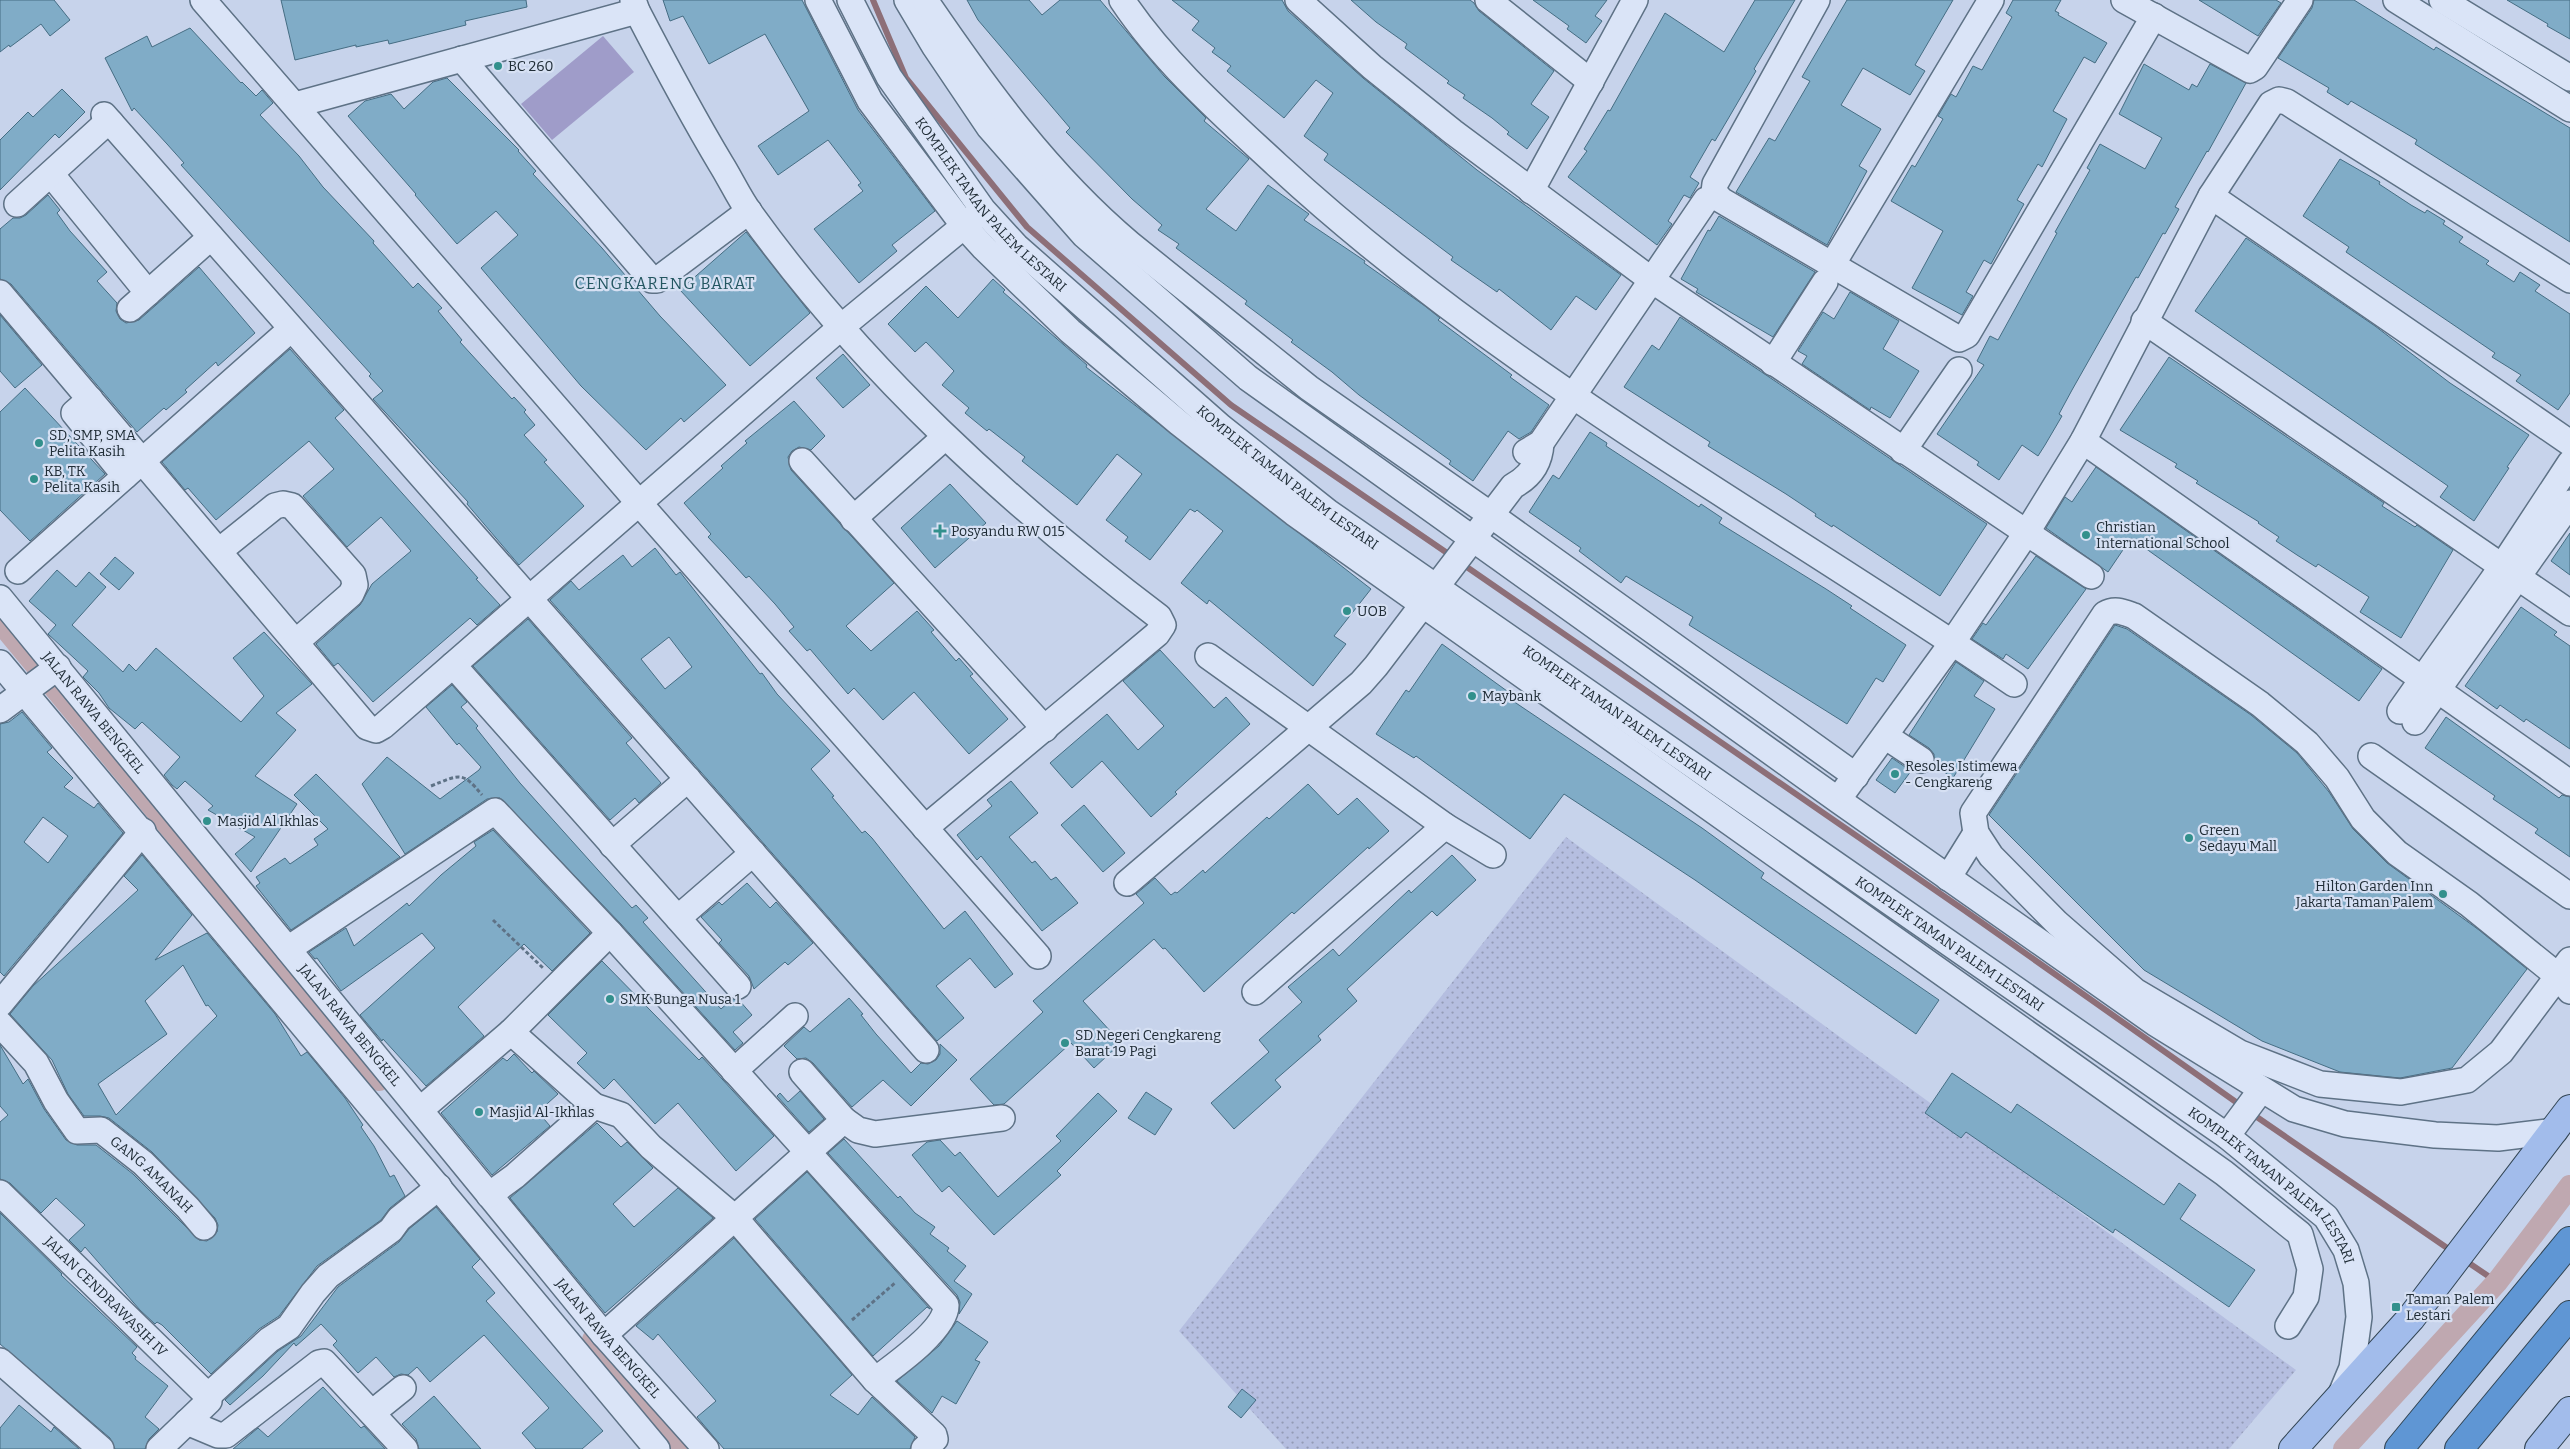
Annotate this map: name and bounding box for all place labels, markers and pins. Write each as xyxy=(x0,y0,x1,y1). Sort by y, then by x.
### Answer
place label: BC 260 xyxy=(508,58,553,75)
marker: BC 260 xyxy=(492,60,504,72)
place label: SD, SMP, SMA Pelita Kasih xyxy=(49,427,136,460)
marker: SD, SMP, SMA Pelita Kasih xyxy=(33,437,45,449)
place label: KB, TK Pelita Kasih xyxy=(44,463,120,496)
marker: KB, TK Pelita Kasih xyxy=(28,473,40,485)
place label: Christian International School xyxy=(2096,519,2229,552)
place label: Posyandu RW 015 xyxy=(951,523,1065,540)
marker: Posyandu RW 015 xyxy=(933,524,947,538)
marker: Christian International School xyxy=(2080,529,2092,541)
place label: UOB xyxy=(1357,603,1387,620)
marker: UOB xyxy=(1341,605,1353,617)
place label: Maybank xyxy=(1482,688,1541,705)
marker: Maybank xyxy=(1466,690,1478,702)
place label: Resoles Istimewa - Cengkareng xyxy=(1905,758,2018,791)
marker: Resoles Istimewa - Cengkareng xyxy=(1889,768,1901,780)
place label: Masjid Al Ikhlas xyxy=(217,813,319,830)
marker: Masjid Al Ikhlas xyxy=(201,815,213,827)
place label: Green Sedayu Mall xyxy=(2199,822,2277,855)
marker: Green Sedayu Mall xyxy=(2183,832,2195,844)
place label: Hilton Garden Inn Jakarta Taman Palem xyxy=(2295,878,2434,911)
marker: Hilton Garden Inn Jakarta Taman Palem xyxy=(2437,888,2449,900)
place label: SMK Bunga Nusa 1 xyxy=(620,991,741,1008)
marker: SMK Bunga Nusa 1 xyxy=(604,993,616,1005)
place label: SD Negeri Cengkareng Barat 19 Pagi xyxy=(1075,1027,1221,1060)
marker: SD Negeri Cengkareng Barat 19 Pagi xyxy=(1059,1037,1071,1049)
place label: Masjid Al-Ikhlas xyxy=(489,1104,594,1121)
marker: Masjid Al-Ikhlas xyxy=(473,1106,485,1118)
place label: Taman Palem Lestari xyxy=(2406,1291,2495,1324)
marker: Taman Palem Lestari xyxy=(2390,1301,2402,1313)

